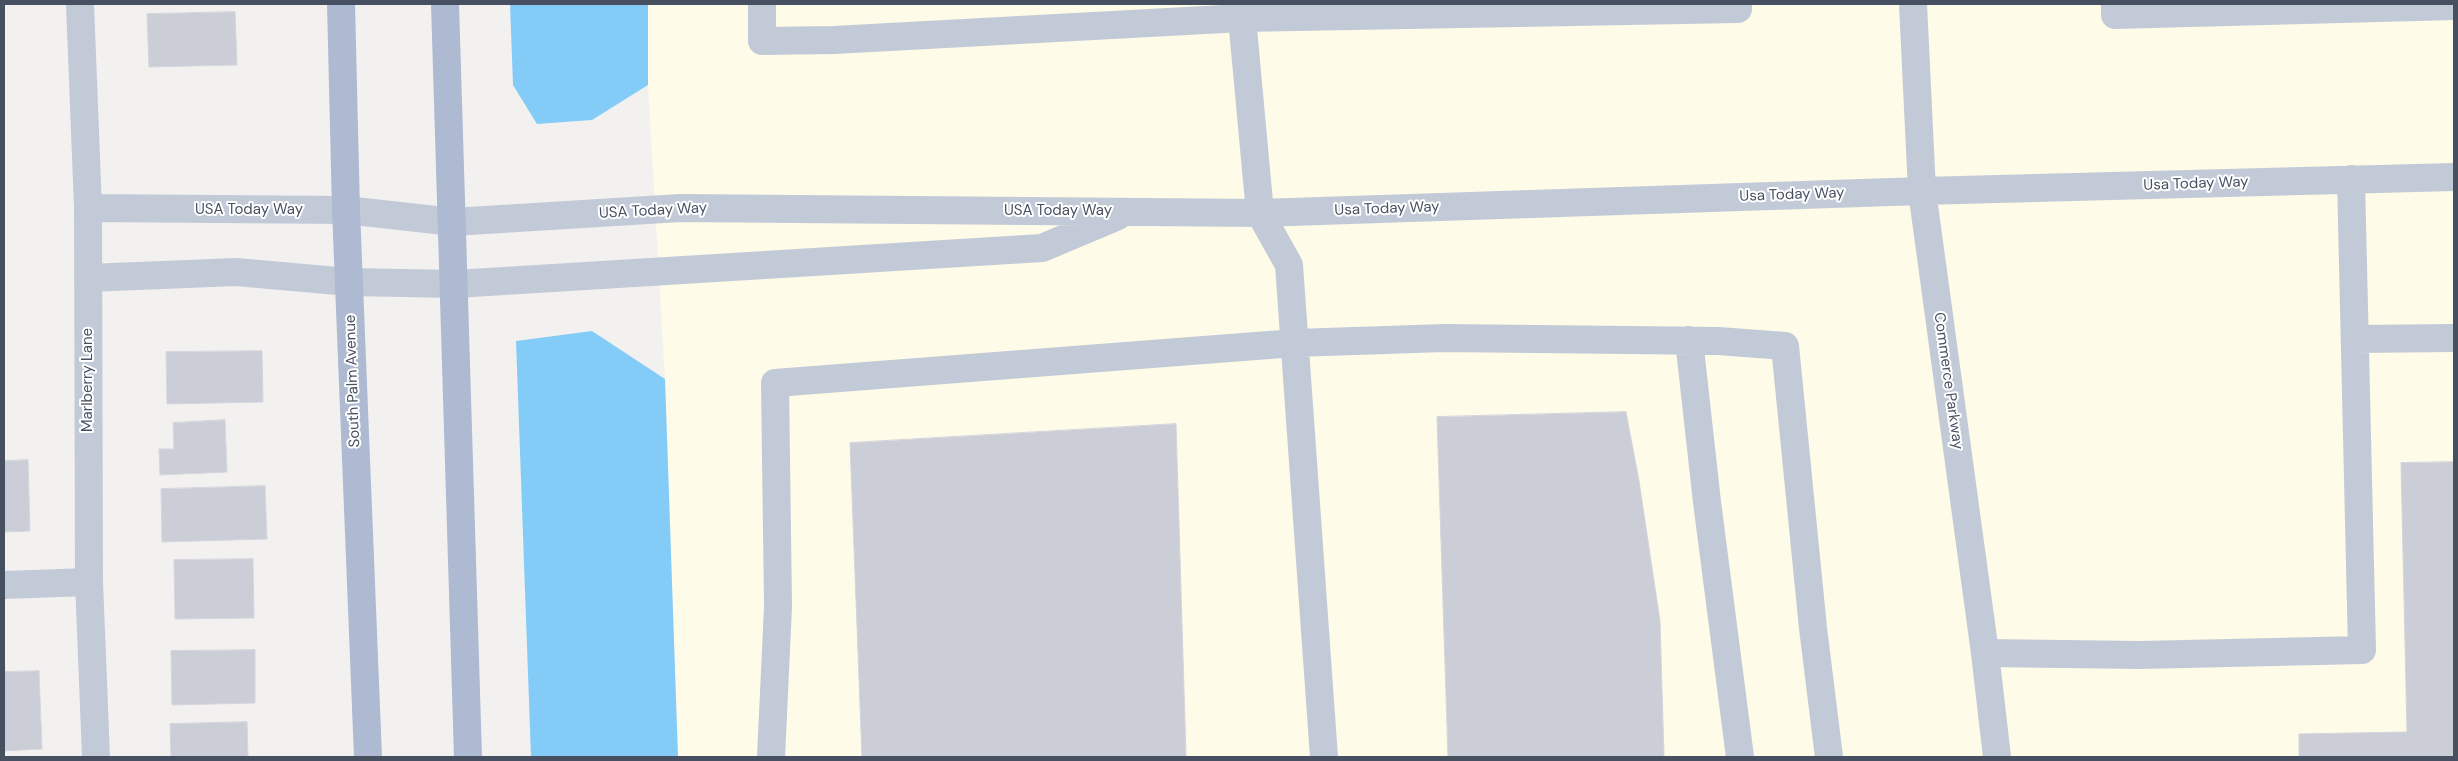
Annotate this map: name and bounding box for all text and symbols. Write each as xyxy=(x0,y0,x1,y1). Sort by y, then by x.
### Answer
street label: Usa Today Way xyxy=(2143,173,2249,195)
street label: Usa Today Way xyxy=(1739,184,1845,206)
street label: Usa Today Way xyxy=(1334,198,1440,220)
street label: USA Today Way xyxy=(599,199,707,223)
street label: USA Today Way xyxy=(195,201,303,219)
street label: USA Today Way xyxy=(1004,202,1112,220)
street label: Commerce Parkway xyxy=(1929,311,1967,451)
street label: South Palm Avenue xyxy=(342,314,364,448)
street label: Marlberry Lane xyxy=(79,328,97,432)

